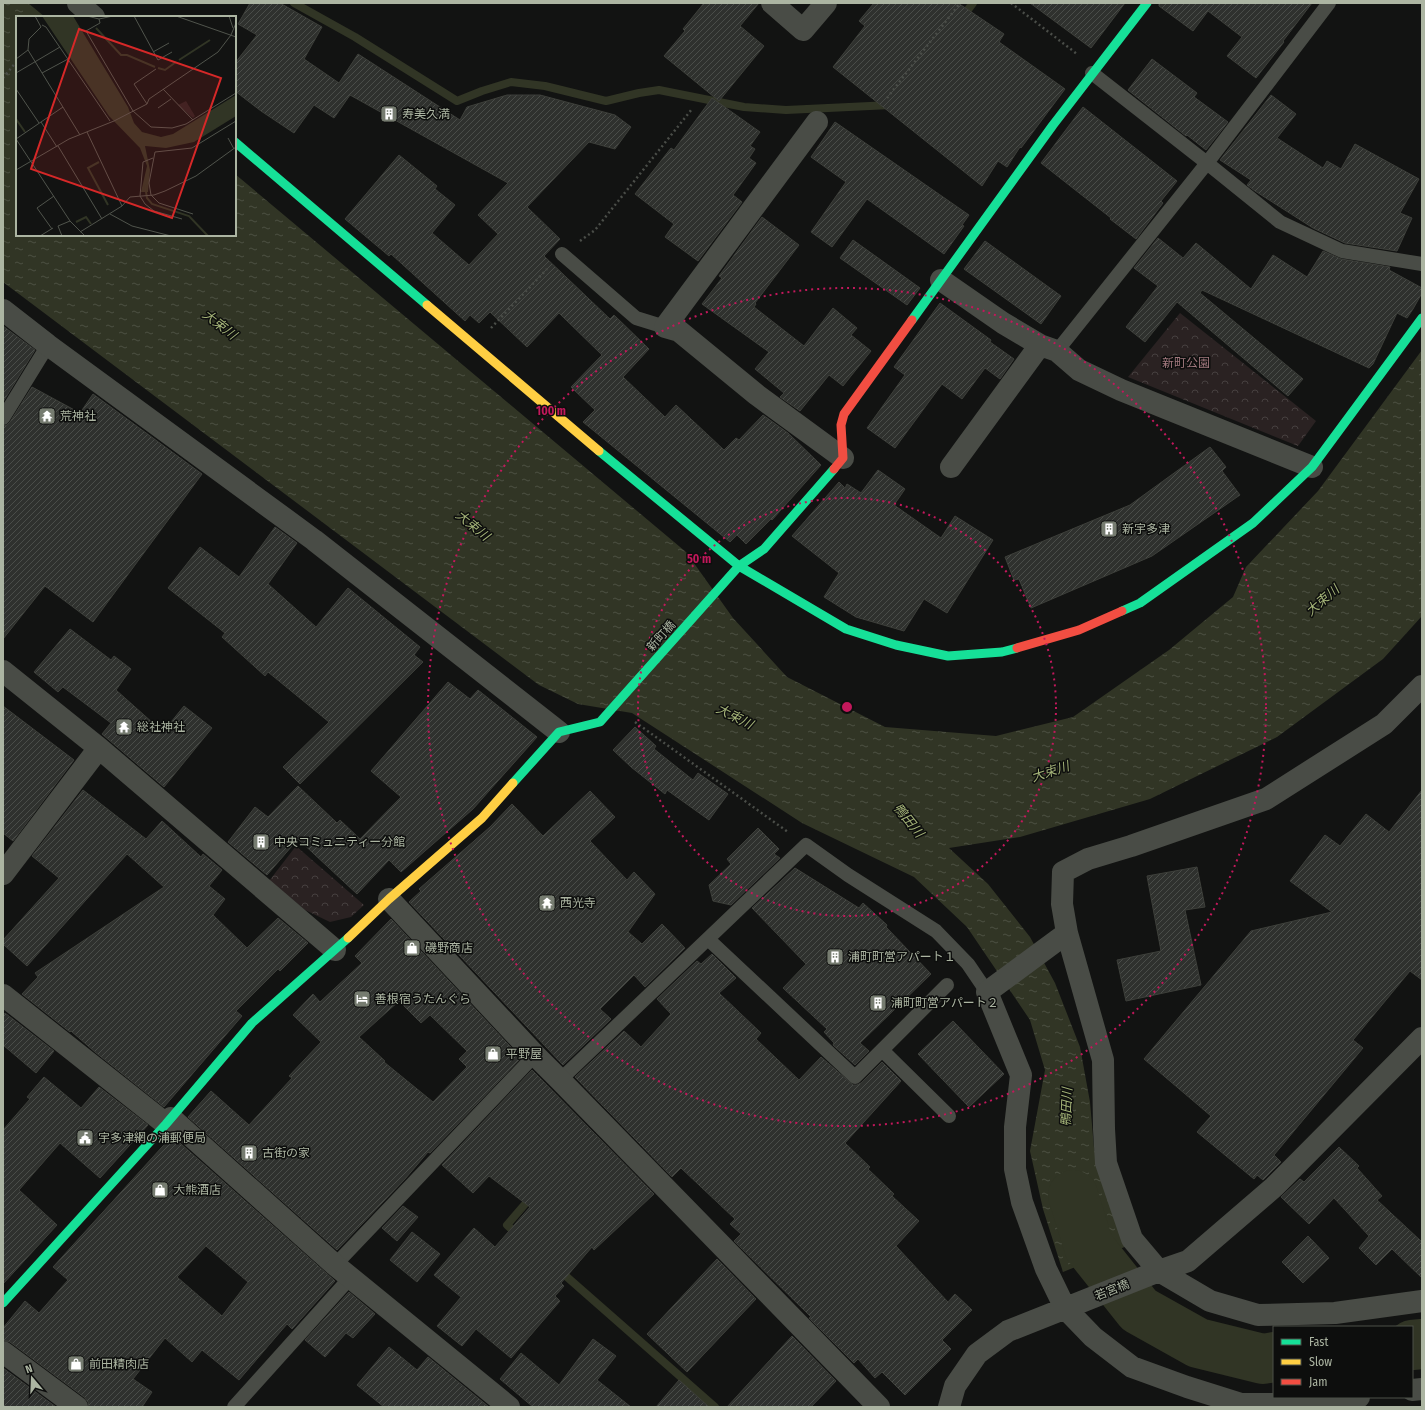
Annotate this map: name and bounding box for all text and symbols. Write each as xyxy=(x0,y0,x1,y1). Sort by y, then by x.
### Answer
inset map xyxy=(16,16,236,236)
building icon: 寿美久満 xyxy=(379,104,399,124)
place label: 寿美久満 xyxy=(402,107,450,121)
water label: 大束川 xyxy=(200,306,241,344)
park label: 新町公園 xyxy=(1162,356,1210,370)
text: 100 m xyxy=(536,404,566,418)
temple icon: 荒神社 xyxy=(37,406,57,426)
place label: 荒神社 xyxy=(60,409,96,423)
water label: 大束川 xyxy=(453,507,494,545)
building icon: 新宇多津 xyxy=(1099,519,1119,539)
place label: 新宇多津 xyxy=(1122,522,1170,536)
text: 50 m xyxy=(687,552,711,566)
water label: 大束川 xyxy=(1303,581,1343,619)
street label: 新町橋 xyxy=(644,618,678,654)
centre of rings xyxy=(840,700,854,714)
water label: 大束川 xyxy=(714,701,757,733)
temple icon: 総社神社 xyxy=(114,717,134,737)
place label: 総社神社 xyxy=(137,720,185,734)
water label: 大束川 xyxy=(1029,758,1073,785)
water label: 鴨田川 xyxy=(891,800,928,842)
building icon: 中央コミュニティー分館 xyxy=(251,832,271,852)
place label: 中央コミュニティー分館 xyxy=(274,835,405,849)
temple icon: 西光寺 xyxy=(537,893,557,913)
place label: 西光寺 xyxy=(560,896,596,910)
shop icon: 磯野商店 xyxy=(402,938,422,958)
place label: 磯野商店 xyxy=(425,941,473,955)
building icon: 浦町町営アパート１ xyxy=(825,947,845,967)
place label: 浦町町営アパート１ xyxy=(848,950,956,964)
hotel icon: 善根宿うたんぐら xyxy=(352,989,372,1009)
place label: 善根宿うたんぐら xyxy=(375,992,471,1006)
building icon: 浦町町営アパート２ xyxy=(868,993,888,1013)
place label: 浦町町営アパート２ xyxy=(891,996,999,1010)
shop icon: 平野屋 xyxy=(483,1044,503,1064)
place label: 平野屋 xyxy=(506,1047,542,1061)
water label: 鴨田川 xyxy=(1058,1085,1075,1127)
public building icon: 宇多津網の浦郵便局 xyxy=(75,1128,95,1148)
place label: 宇多津網の浦郵便局 xyxy=(98,1131,206,1145)
building icon: 古街の家 xyxy=(239,1143,259,1163)
place label: 古街の家 xyxy=(262,1146,310,1160)
shop icon: 大熊酒店 xyxy=(150,1180,170,1200)
place label: 大熊酒店 xyxy=(173,1183,221,1197)
street label: 若宮橋 xyxy=(1093,1277,1131,1303)
legend xyxy=(1273,1326,1413,1398)
text: Fast xyxy=(1309,1335,1328,1349)
shop icon: 前田精肉店 xyxy=(66,1354,86,1374)
text: Slow xyxy=(1309,1355,1332,1369)
place label: 前田精肉店 xyxy=(89,1357,149,1371)
north arrow xyxy=(12,1358,52,1398)
text: N xyxy=(24,1362,34,1376)
text: Jam xyxy=(1309,1375,1327,1389)

